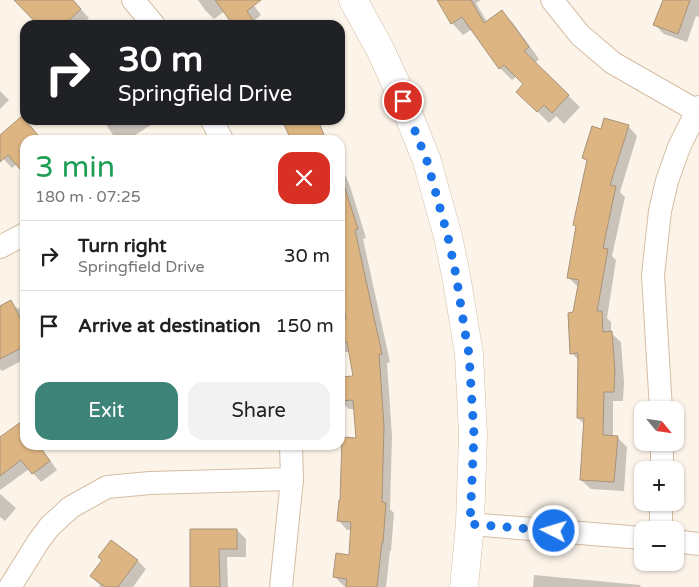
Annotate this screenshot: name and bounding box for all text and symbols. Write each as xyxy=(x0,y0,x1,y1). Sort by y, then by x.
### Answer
text: 30 m xyxy=(118,39,203,81)
icon: right xyxy=(35,40,100,105)
pin xyxy=(382,80,424,122)
text: Springfield Drive xyxy=(118,81,292,107)
icon: arrive xyxy=(389,87,417,115)
text: 3 min xyxy=(35,149,115,186)
button: close xyxy=(278,152,330,204)
text: 180 m · 07:25 xyxy=(35,187,141,207)
text: Turn right xyxy=(78,235,166,257)
icon: right xyxy=(35,242,63,270)
text: 30 m xyxy=(284,245,330,267)
text: Springfield Drive xyxy=(78,257,205,277)
icon: arrive xyxy=(35,312,63,340)
text: Arrive at destination xyxy=(78,315,261,337)
text: 150 m xyxy=(276,315,334,337)
button: Exit xyxy=(35,382,178,440)
button: Share xyxy=(188,382,330,440)
north arrow xyxy=(634,401,684,451)
map controls xyxy=(634,401,684,571)
button: + xyxy=(634,461,684,511)
position arrow xyxy=(527,504,579,556)
button: − xyxy=(634,521,684,571)

